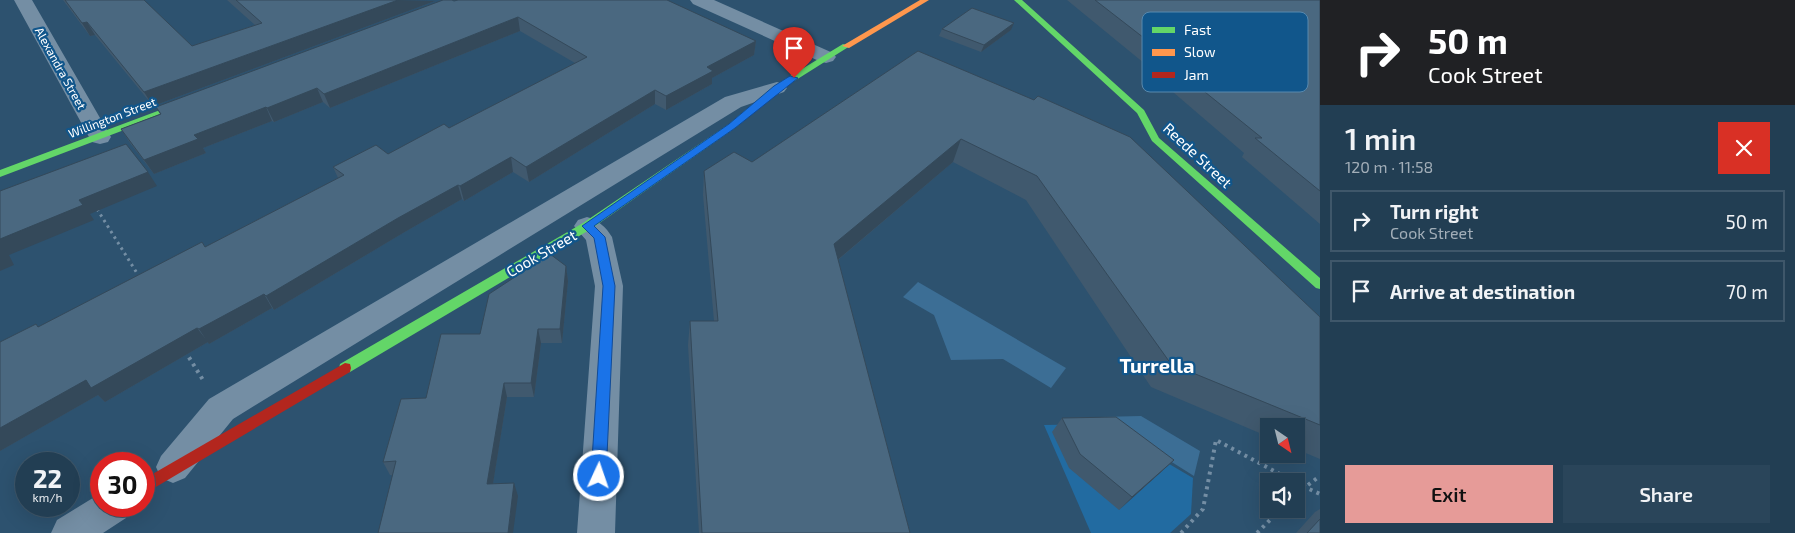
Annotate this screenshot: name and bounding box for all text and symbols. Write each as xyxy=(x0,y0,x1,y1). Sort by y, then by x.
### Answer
legend xyxy=(1142,12,1308,92)
text: 50 m xyxy=(1428,19,1508,61)
icon: right xyxy=(1345,20,1410,85)
text: Fast xyxy=(1184,21,1211,38)
street label: Alexandra Street xyxy=(33,25,90,112)
pin xyxy=(773,27,815,78)
icon: arrive xyxy=(780,34,808,62)
text: Slow xyxy=(1184,43,1216,60)
text: Cook Street xyxy=(1428,61,1543,87)
text: Jam xyxy=(1184,66,1209,83)
street label: Willington Street xyxy=(66,94,158,140)
street label: Reede Street xyxy=(1160,119,1236,191)
text: 1 min xyxy=(1345,120,1416,156)
button: close xyxy=(1718,122,1770,174)
text: 120 m · 11:58 xyxy=(1345,157,1433,176)
text: Turn right xyxy=(1390,200,1478,223)
icon: right xyxy=(1347,207,1375,235)
text: 50 m xyxy=(1725,210,1768,233)
text: Cook Street xyxy=(1390,223,1473,242)
street label: Cook Street xyxy=(503,226,580,280)
icon: arrive xyxy=(1347,277,1375,305)
text: Arrive at destination xyxy=(1390,280,1575,303)
text: 70 m xyxy=(1726,280,1768,303)
district label: Turrella xyxy=(1119,353,1195,377)
north arrow xyxy=(1260,418,1305,462)
map controls xyxy=(1260,418,1305,518)
position arrow xyxy=(572,449,624,501)
speed limit sign: 30 xyxy=(90,452,155,517)
text: 22 xyxy=(33,463,62,493)
button: Exit xyxy=(1345,465,1553,523)
button: Share xyxy=(1563,465,1770,523)
button: sound xyxy=(1260,473,1305,518)
text: km/h xyxy=(33,490,62,504)

